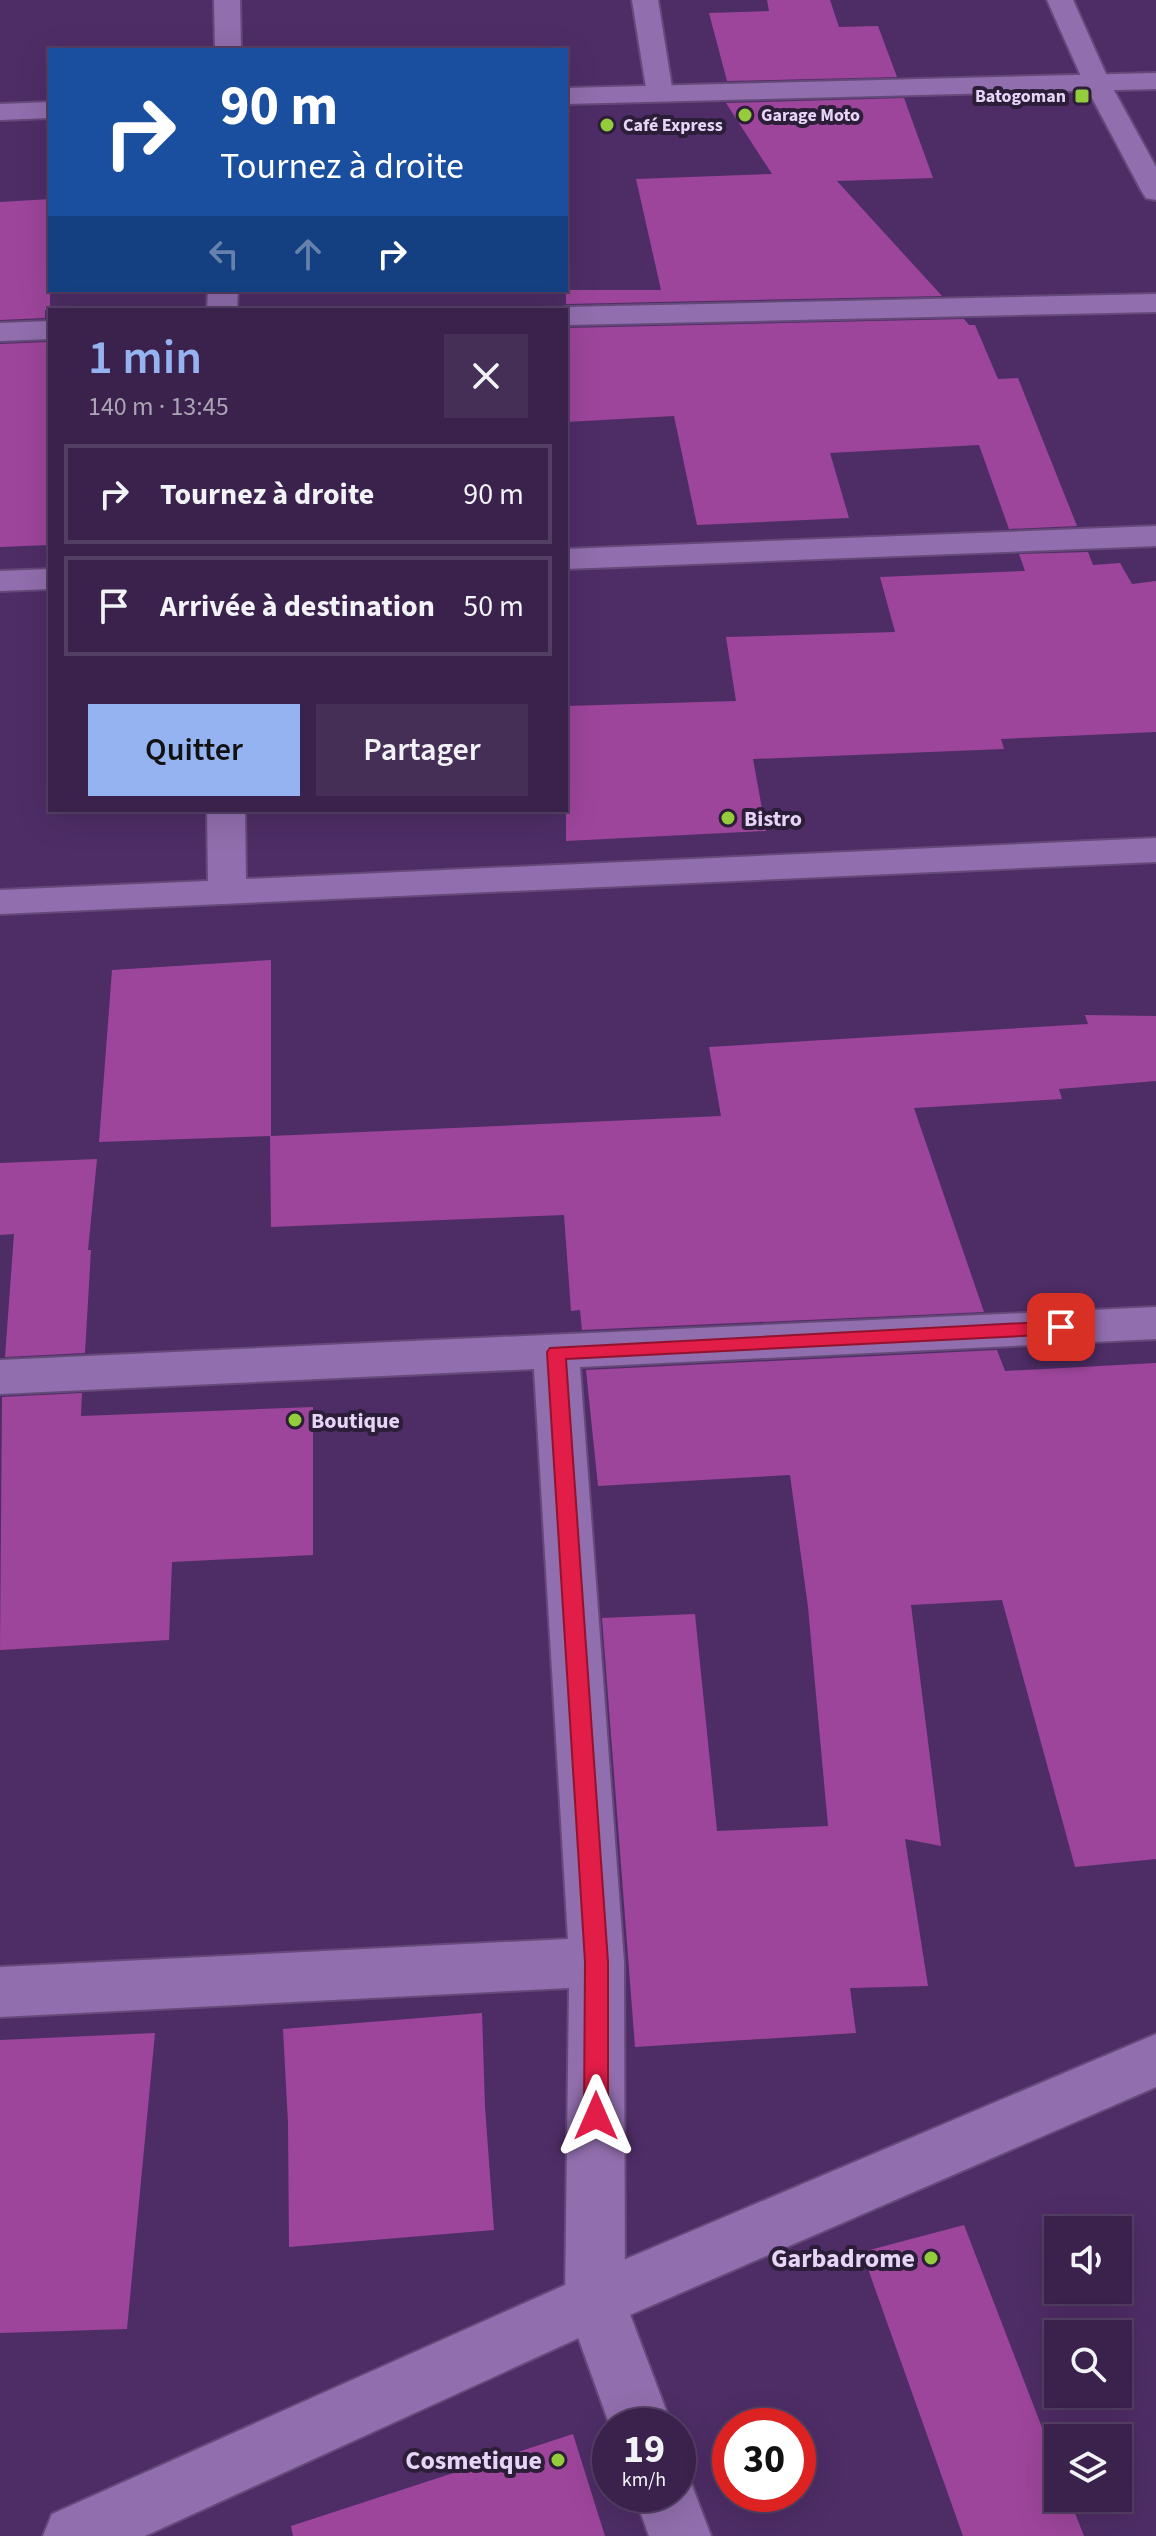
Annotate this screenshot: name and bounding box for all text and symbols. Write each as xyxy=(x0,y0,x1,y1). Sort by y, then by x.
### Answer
text: 90 m xyxy=(220,67,338,146)
icon: right xyxy=(88,80,192,184)
place label: Batogoman xyxy=(975,84,1066,109)
marker: Batogoman xyxy=(1073,87,1091,105)
place label: Garage Moto xyxy=(761,103,860,128)
marker: Garage Moto xyxy=(736,106,754,124)
place label: Café Express xyxy=(623,113,723,138)
marker: Café Express xyxy=(598,116,616,134)
text: Tournez à droite xyxy=(220,141,464,192)
icon: left xyxy=(202,232,246,276)
icon: ahead xyxy=(286,232,330,276)
icon: right xyxy=(370,232,414,276)
text: 1 min xyxy=(88,324,202,392)
button: close xyxy=(444,334,528,418)
text: 140 m · 13:45 xyxy=(88,388,229,425)
icon: right xyxy=(92,472,136,516)
text: Tournez à droite xyxy=(160,473,374,516)
text: 90 m xyxy=(463,473,524,516)
icon: arrive xyxy=(92,584,136,628)
text: Arrivée à destination xyxy=(160,585,435,628)
text: 50 m xyxy=(463,585,524,628)
button: Quitter xyxy=(88,704,300,796)
button: Partager xyxy=(316,704,528,796)
place label: Bistro xyxy=(744,803,802,835)
marker: Bistro xyxy=(719,809,737,827)
pin xyxy=(1027,1293,1095,1361)
icon: arrive xyxy=(1039,1305,1083,1349)
place label: Boutique xyxy=(311,1405,400,1437)
marker: Boutique xyxy=(286,1411,304,1429)
position arrow xyxy=(554,2074,638,2158)
map controls xyxy=(1044,2216,1132,2512)
button: sound xyxy=(1044,2216,1132,2304)
place label: Garbadrome xyxy=(771,2240,915,2277)
marker: Garbadrome xyxy=(922,2249,940,2267)
button: search xyxy=(1044,2320,1132,2408)
speed limit sign: 30 xyxy=(712,2408,816,2512)
text: 19 xyxy=(623,2421,665,2478)
button: layers xyxy=(1044,2424,1132,2512)
place label: Cosmetique xyxy=(405,2442,542,2479)
marker: Cosmetique xyxy=(549,2451,567,2469)
text: km/h xyxy=(622,2466,666,2494)

